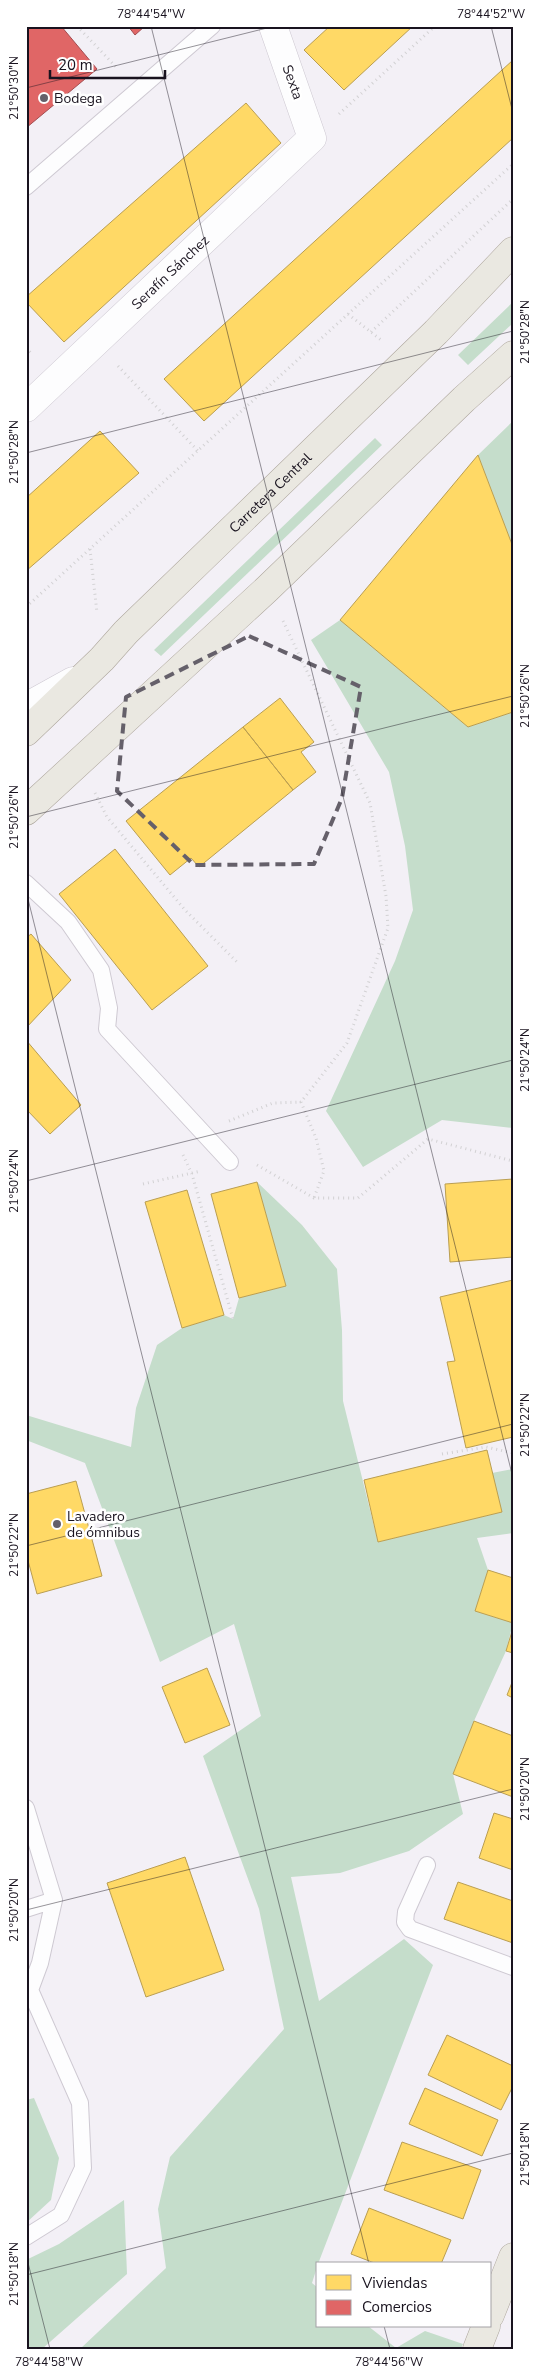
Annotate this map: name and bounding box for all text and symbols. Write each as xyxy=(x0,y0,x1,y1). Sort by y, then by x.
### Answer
text: 78°44'54"W xyxy=(117,6,185,22)
text: 78°44'52"W xyxy=(457,6,525,22)
scale bar xyxy=(50,48,165,80)
text: 20 m xyxy=(58,55,93,75)
text: 21°50'30"N xyxy=(6,56,22,120)
street label: Sexta xyxy=(278,62,308,102)
place label: Bodega xyxy=(54,89,102,108)
marker: Bodega xyxy=(38,92,50,104)
street label: Serafín Sánchez xyxy=(127,231,214,314)
text: 21°50'28"N xyxy=(517,300,533,364)
text: 21°50'28"N xyxy=(6,420,22,484)
street label: Carretera Central xyxy=(225,448,316,537)
text: 21°50'26"N xyxy=(517,664,533,728)
text: 21°50'26"N xyxy=(6,785,22,849)
text: 21°50'24"N xyxy=(517,1028,533,1092)
text: 21°50'24"N xyxy=(6,1149,22,1213)
text: 21°50'22"N xyxy=(517,1393,533,1457)
place label: Lavadero de ómnibus xyxy=(67,1507,140,1542)
text: 21°50'22"N xyxy=(6,1513,22,1577)
marker: Lavadero de ómnibus xyxy=(51,1518,63,1530)
text: 21°50'20"N xyxy=(517,1757,533,1821)
text: 21°50'20"N xyxy=(6,1878,22,1942)
text: 21°50'18"N xyxy=(517,2122,533,2186)
text: 21°50'18"N xyxy=(6,2242,22,2306)
legend xyxy=(316,2262,492,2328)
text: Viviendas xyxy=(361,2273,427,2293)
text: Comercios xyxy=(362,2297,432,2317)
text: 78°44'58"W xyxy=(15,2354,83,2370)
text: 78°44'56"W xyxy=(355,2354,423,2370)

